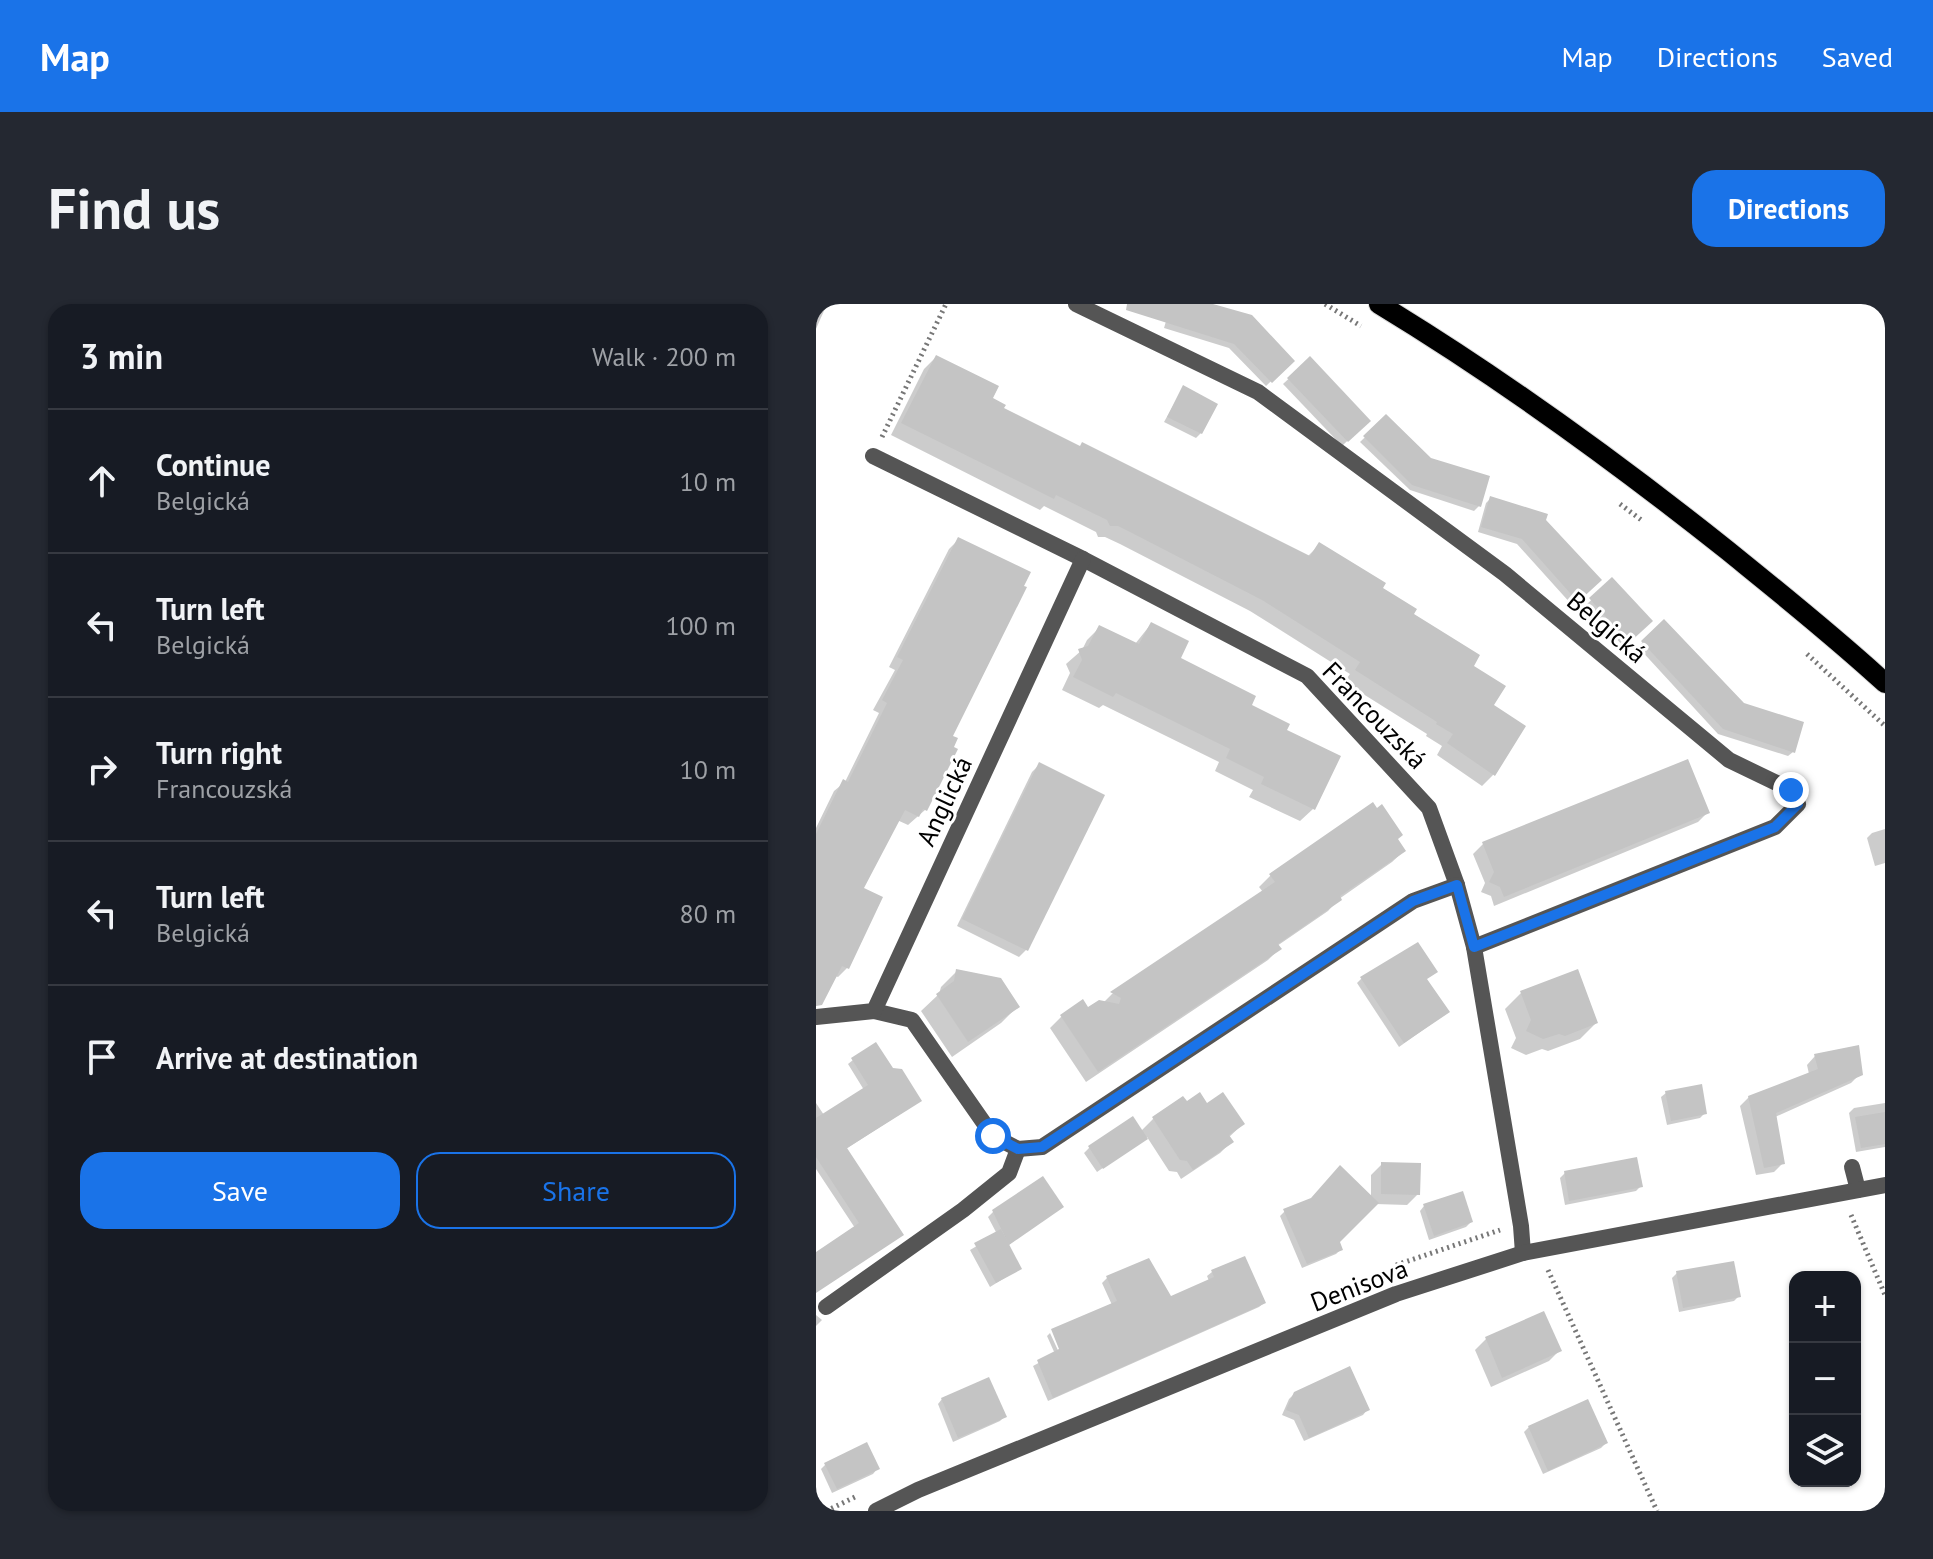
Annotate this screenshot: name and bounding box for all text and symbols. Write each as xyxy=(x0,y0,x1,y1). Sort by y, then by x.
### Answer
text: Map xyxy=(40,32,110,81)
text: Map xyxy=(1562,38,1613,75)
text: Directions xyxy=(1657,38,1778,75)
text: Saved xyxy=(1822,38,1893,75)
button: Directions xyxy=(1692,170,1885,247)
text: Find us xyxy=(48,172,220,244)
text: 3 min xyxy=(80,334,163,378)
text: Walk · 200 m xyxy=(592,340,736,373)
text: Continue xyxy=(156,445,270,484)
icon: ahead xyxy=(80,459,124,503)
text: 10 m xyxy=(680,465,736,498)
text: Belgická xyxy=(156,484,250,517)
street label: Belgická xyxy=(1560,584,1654,670)
text: Turn left xyxy=(156,589,264,628)
icon: left xyxy=(80,603,124,647)
text: 100 m xyxy=(665,609,736,642)
text: Belgická xyxy=(156,628,250,661)
street label: Francouzská xyxy=(1316,654,1434,776)
text: Turn right xyxy=(156,733,282,772)
icon: right xyxy=(80,747,124,791)
street label: Anglická xyxy=(909,751,979,851)
text: 10 m xyxy=(680,753,736,786)
text: Francouzská xyxy=(156,772,292,805)
route end xyxy=(1773,772,1809,808)
text: Turn left xyxy=(156,877,264,916)
icon: left xyxy=(80,891,124,935)
text: 80 m xyxy=(680,897,736,930)
text: Belgická xyxy=(156,916,250,949)
icon: arrive xyxy=(80,1035,124,1079)
text: Arrive at destination xyxy=(156,1038,418,1077)
route start xyxy=(975,1118,1011,1154)
button: Save xyxy=(80,1152,400,1229)
button: Share xyxy=(416,1152,736,1229)
street label: Denisova xyxy=(1306,1251,1412,1319)
map controls xyxy=(1789,1271,1861,1487)
button: + xyxy=(1789,1271,1861,1343)
button: − xyxy=(1789,1343,1861,1415)
button: layers xyxy=(1789,1415,1861,1487)

